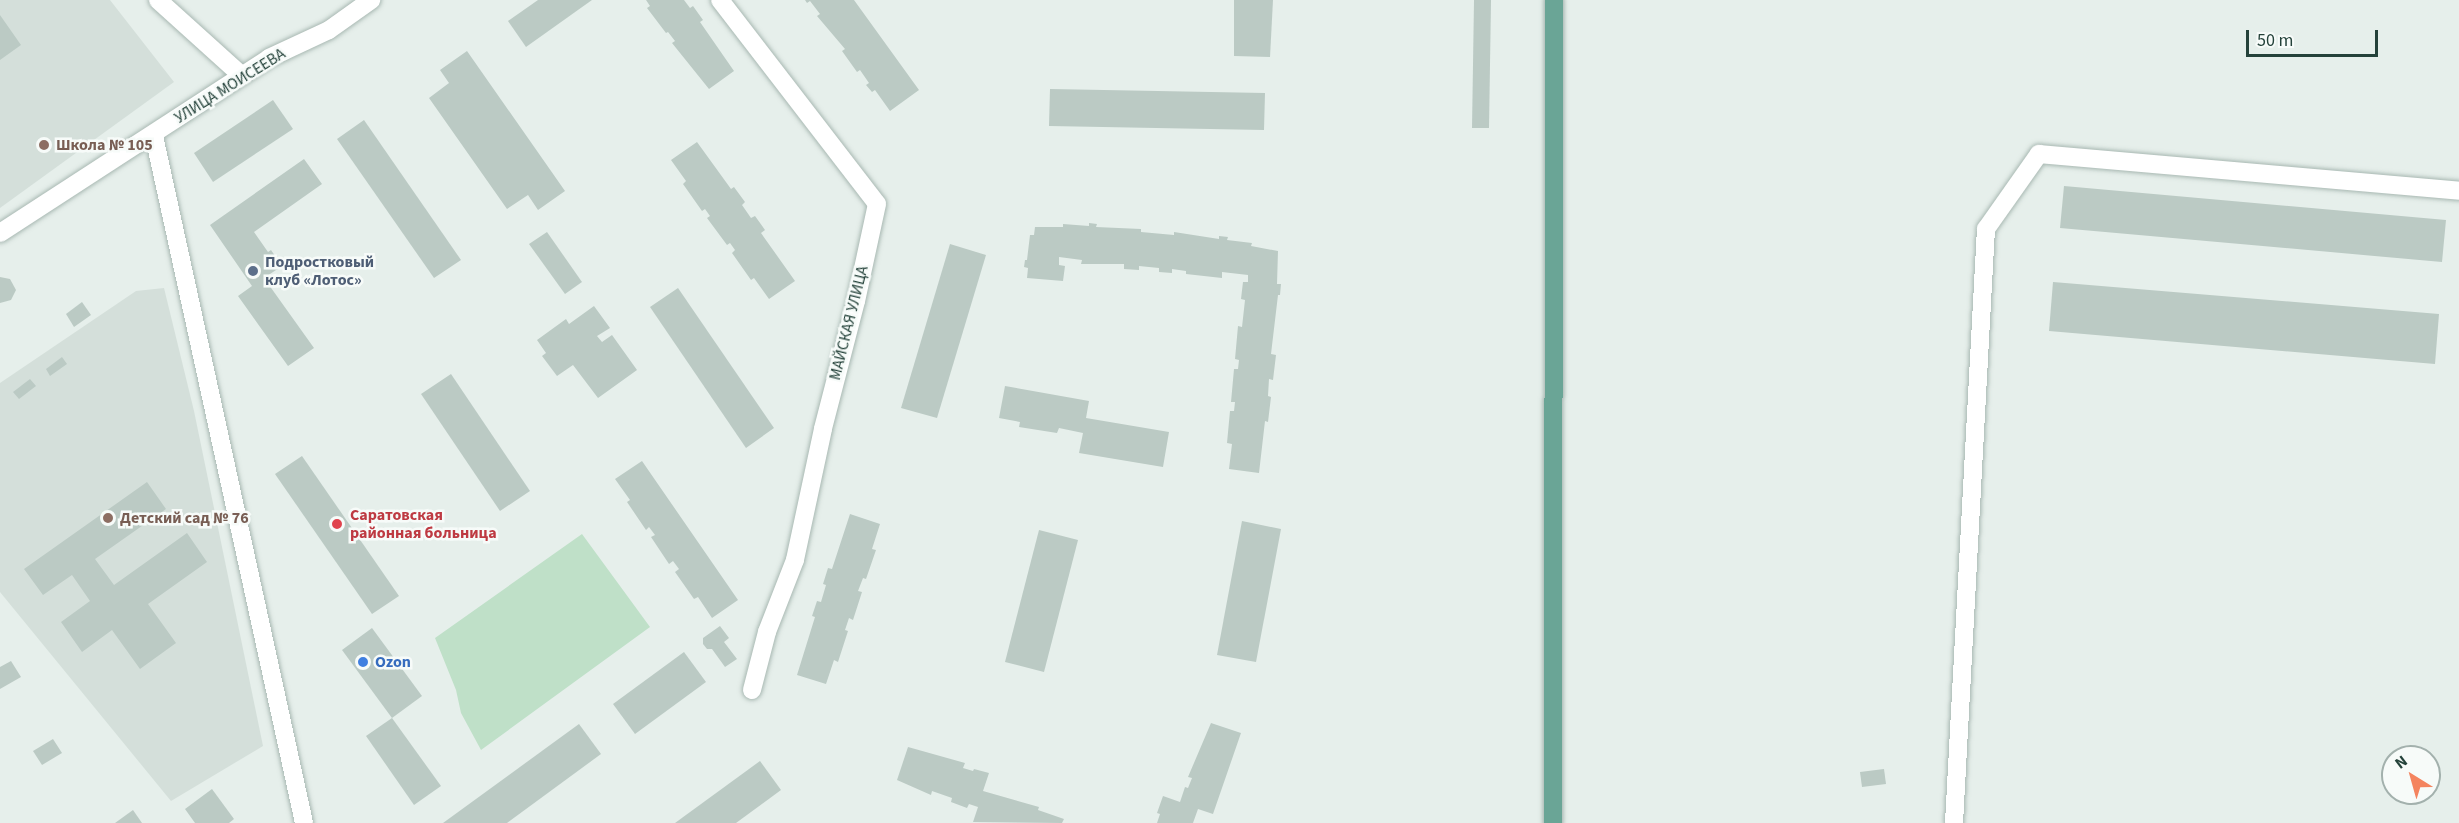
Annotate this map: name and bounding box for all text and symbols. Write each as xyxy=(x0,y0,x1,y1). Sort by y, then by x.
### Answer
scale bar xyxy=(2249,18,2381,56)
text: 50 m xyxy=(2257,28,2293,53)
street label: УЛИЦА МОИСЕЕВА xyxy=(171,44,289,128)
place label: Школа № 105 xyxy=(56,135,153,155)
marker: Школа № 105 xyxy=(37,138,51,152)
place label: Подростковый клуб «Лотос» xyxy=(265,252,374,290)
marker: Подростковый клуб «Лотос» xyxy=(246,264,260,278)
street label: МАЙСКАЯ УЛИЦА xyxy=(826,264,872,382)
place label: Саратовская районная больница xyxy=(350,505,497,543)
place label: Детский сад № 76 xyxy=(120,508,249,528)
marker: Детский сад № 76 xyxy=(101,511,115,525)
marker: Саратовская районная больница xyxy=(328,515,346,533)
place label: Ozon xyxy=(375,652,411,672)
marker: Ozon xyxy=(356,655,370,669)
north arrow xyxy=(2381,745,2441,805)
text: N xyxy=(2390,750,2412,774)

